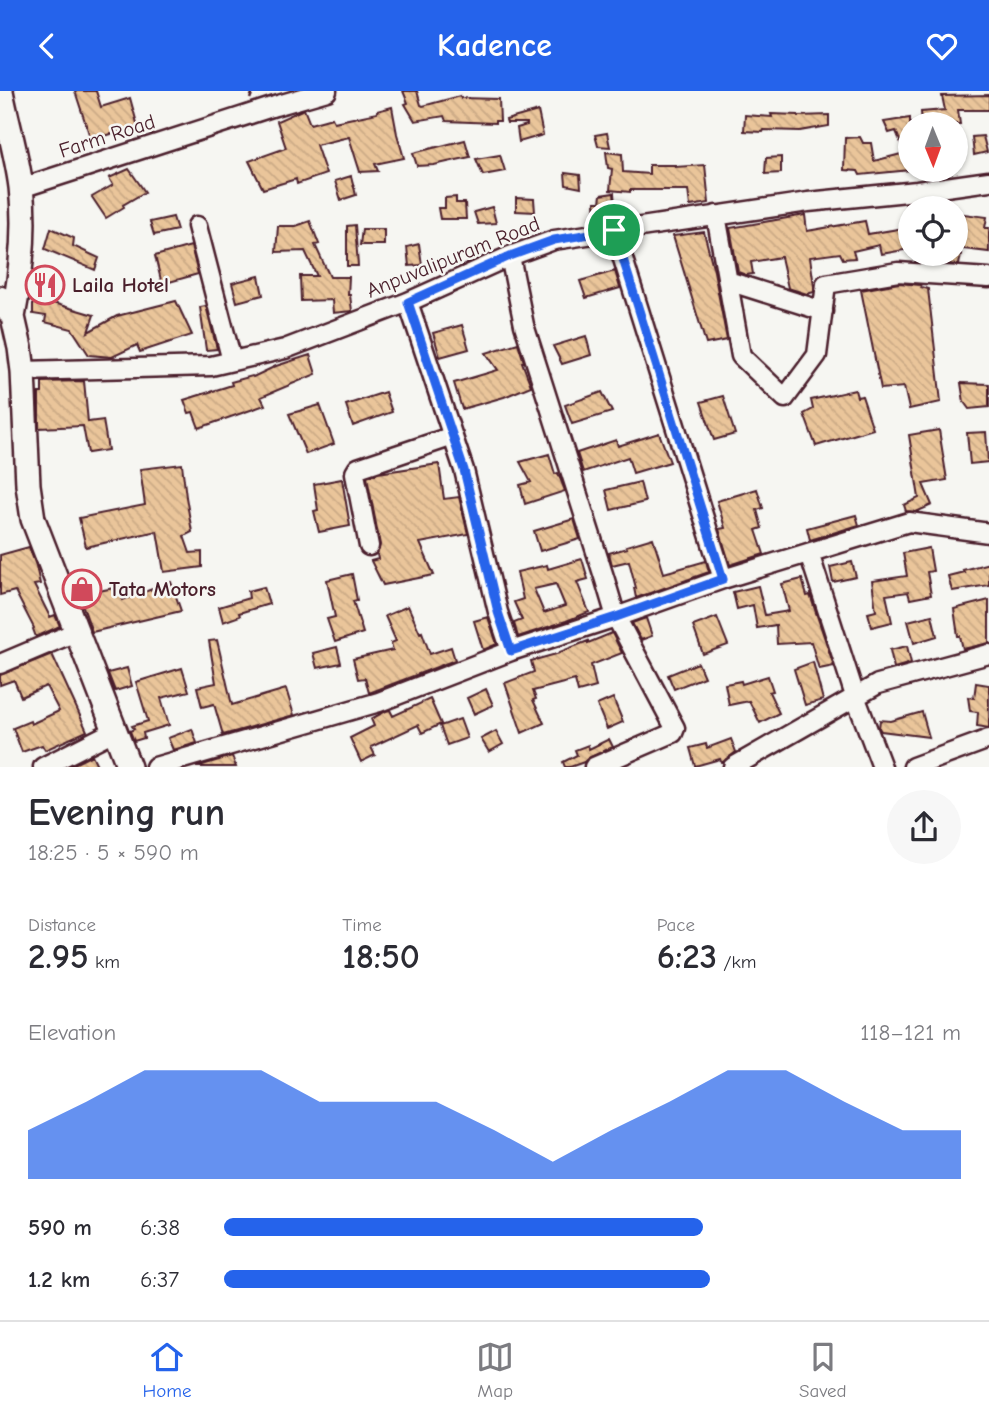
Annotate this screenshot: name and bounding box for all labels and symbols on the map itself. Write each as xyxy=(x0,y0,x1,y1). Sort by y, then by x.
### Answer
street label: Farm Road xyxy=(56,109,158,163)
north arrow xyxy=(898,112,968,182)
pin xyxy=(584,200,644,260)
street label: Anpuvalipuram Road xyxy=(363,211,543,303)
restaurant icon: Laila Hotel xyxy=(24,264,66,306)
place label: Laila Hotel xyxy=(72,273,169,297)
shop icon: Tata Motors xyxy=(61,568,103,610)
place label: Tata Motors xyxy=(109,577,216,601)

